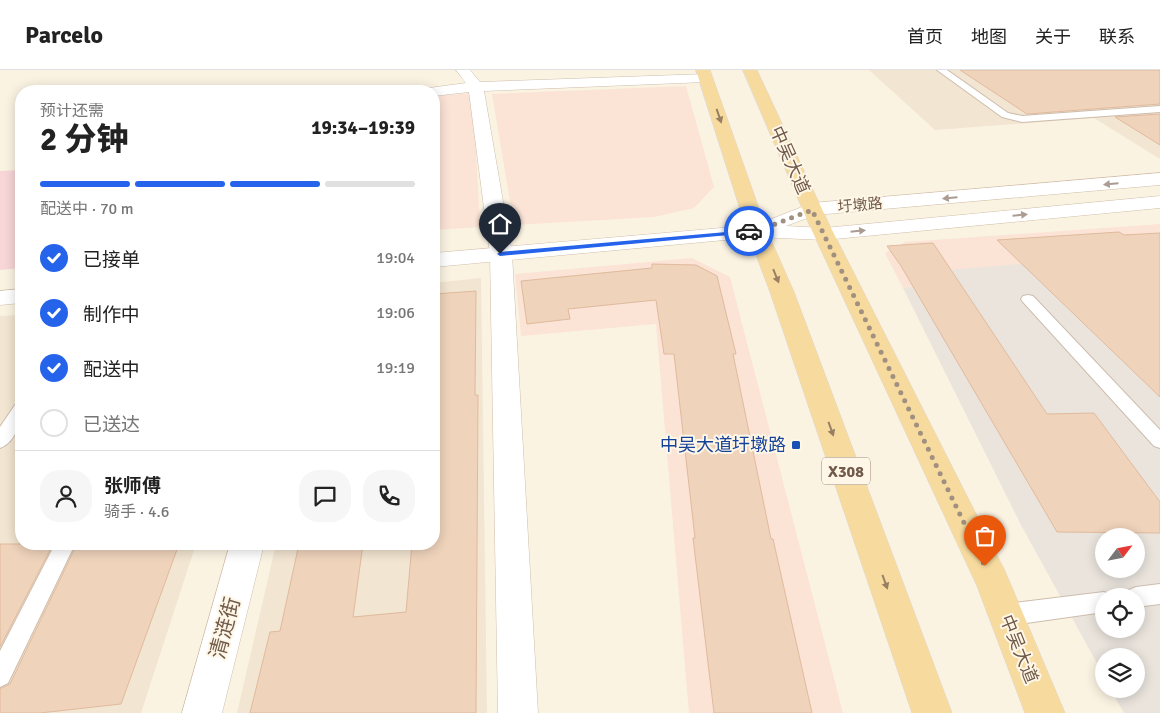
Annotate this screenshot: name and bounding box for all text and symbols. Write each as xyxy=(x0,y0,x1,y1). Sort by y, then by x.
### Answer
text: Parcelo xyxy=(25,20,103,50)
text: 首页 xyxy=(907,26,943,48)
text: 地图 xyxy=(971,26,1007,48)
text: 关于 xyxy=(1035,26,1071,48)
text: 联系 xyxy=(1099,26,1135,48)
text: 预计还需 xyxy=(40,101,104,121)
one-way arrow xyxy=(715,109,723,124)
text: 19:34–19:39 xyxy=(311,116,415,140)
text: 2 分钟 xyxy=(40,120,128,159)
street label: 中吴大道 xyxy=(765,123,815,197)
one-way arrow xyxy=(1103,180,1119,188)
street label: 圩墩路 xyxy=(837,194,883,216)
one-way arrow xyxy=(941,194,957,202)
text: 配送中 · 70 m xyxy=(40,199,133,219)
pin xyxy=(479,203,521,254)
courier xyxy=(724,206,774,256)
icon: home xyxy=(486,210,514,238)
one-way arrow xyxy=(1012,211,1028,219)
icon: car xyxy=(735,217,763,245)
one-way arrow xyxy=(850,227,866,235)
icon: check xyxy=(40,244,68,272)
text: 已接单 xyxy=(83,248,140,272)
text: 19:04 xyxy=(376,248,415,268)
one-way arrow xyxy=(772,269,780,283)
icon: check xyxy=(40,299,68,327)
text: 制作中 xyxy=(83,303,140,327)
text: 19:06 xyxy=(376,303,415,323)
icon: check xyxy=(40,354,68,382)
text: 配送中 xyxy=(83,358,140,382)
text: 19:19 xyxy=(376,358,415,378)
text: 已送达 xyxy=(83,413,140,437)
one-way arrow xyxy=(828,421,835,436)
place label: 中吴大道圩墩路 xyxy=(660,434,786,456)
marker: 中吴大道圩墩路 xyxy=(790,439,802,451)
road number: X308 xyxy=(822,458,870,484)
button: person xyxy=(40,470,92,522)
button: chat xyxy=(299,470,351,522)
button: phone xyxy=(363,470,415,522)
text: 张师傅 xyxy=(104,474,161,498)
text: 骑手 · 4.6 xyxy=(104,502,169,522)
pin xyxy=(964,515,1006,566)
icon: bag xyxy=(971,522,999,550)
north arrow xyxy=(1095,528,1145,578)
map controls xyxy=(1095,528,1145,698)
one-way arrow xyxy=(882,574,889,589)
button: locate xyxy=(1095,588,1145,638)
street label: 清涟街 xyxy=(204,594,246,662)
street label: 中吴大道 xyxy=(995,612,1043,686)
button: layers xyxy=(1095,648,1145,698)

